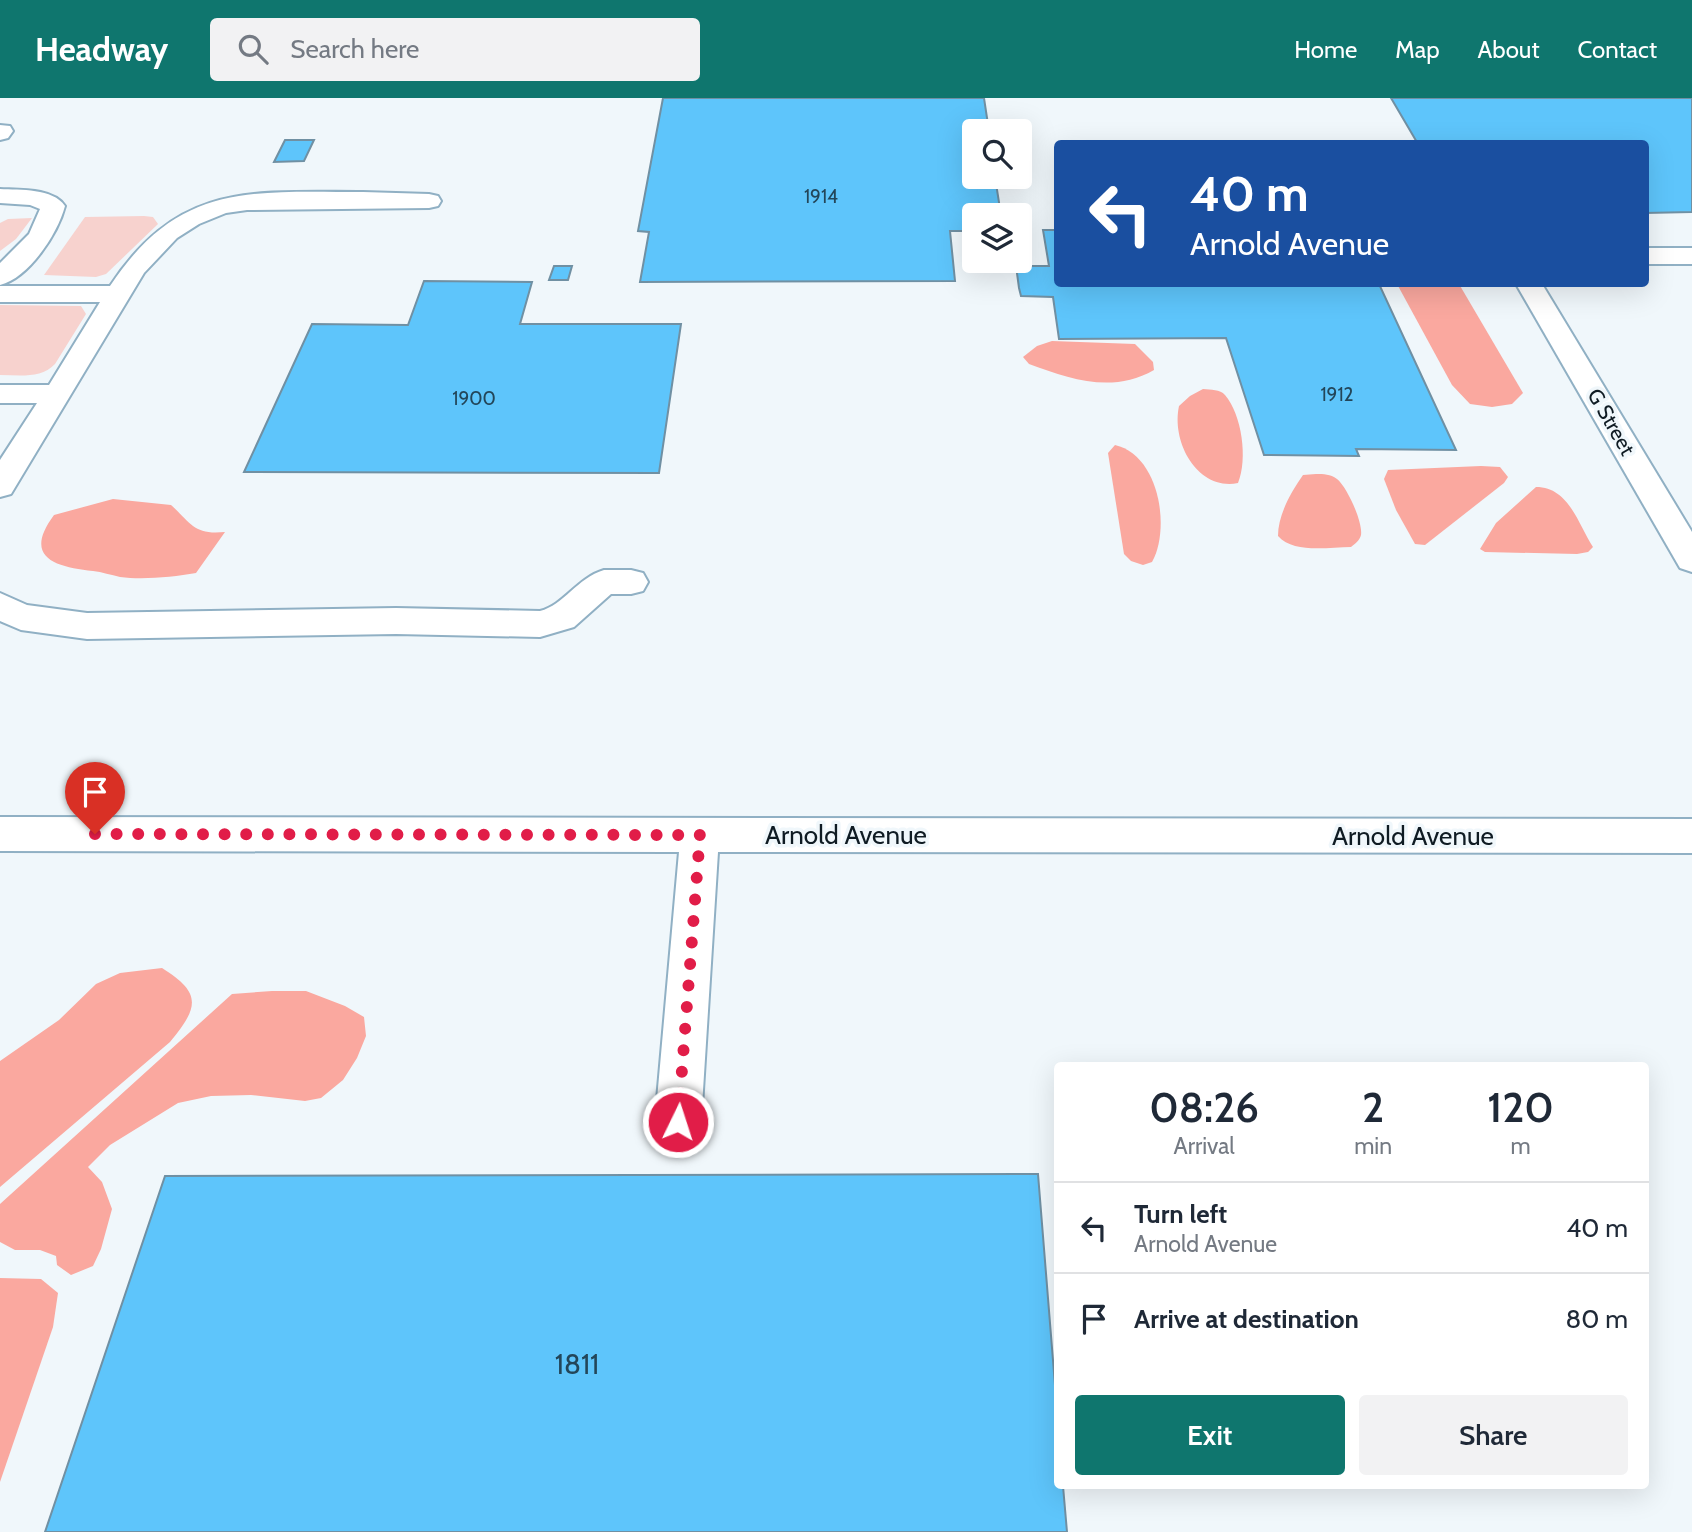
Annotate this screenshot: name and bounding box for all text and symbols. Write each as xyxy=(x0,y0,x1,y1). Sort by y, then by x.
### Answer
search box xyxy=(210,18,700,81)
text: Headway xyxy=(35,29,168,69)
icon: search xyxy=(234,30,272,68)
text: Search here xyxy=(290,33,419,65)
text: Home xyxy=(1294,35,1357,64)
text: Map xyxy=(1395,35,1440,64)
text: About xyxy=(1478,35,1540,64)
text: Contact xyxy=(1578,35,1657,64)
map controls xyxy=(962,119,1032,273)
button: search xyxy=(962,119,1032,189)
text: 40 m xyxy=(1190,164,1309,223)
icon: left xyxy=(1075,168,1166,259)
house number: 1914 xyxy=(804,185,838,208)
button: layers xyxy=(962,203,1032,273)
text: Arnold Avenue xyxy=(1190,224,1389,263)
house number: 1912 xyxy=(1320,383,1354,406)
street label: G Street xyxy=(1582,384,1640,460)
house number: 1900 xyxy=(452,387,496,410)
pin xyxy=(65,762,125,834)
icon: arrive xyxy=(76,773,114,811)
street label: Arnold Avenue xyxy=(765,819,927,851)
street label: Arnold Avenue xyxy=(1332,820,1494,852)
text: 08:26 xyxy=(1149,1081,1259,1133)
text: 2 xyxy=(1362,1081,1384,1133)
text: 120 xyxy=(1487,1081,1554,1133)
position arrow xyxy=(641,1085,715,1159)
text: Arrival xyxy=(1173,1132,1235,1160)
text: min xyxy=(1354,1132,1392,1160)
text: m xyxy=(1510,1132,1531,1160)
text: Turn left xyxy=(1134,1198,1227,1230)
icon: left xyxy=(1075,1209,1113,1247)
text: 40 m xyxy=(1566,1212,1628,1244)
text: Arnold Avenue xyxy=(1134,1230,1277,1258)
icon: arrive xyxy=(1075,1300,1113,1338)
text: Arrive at destination xyxy=(1134,1303,1359,1335)
text: 80 m xyxy=(1565,1303,1628,1335)
house number: 1811 xyxy=(555,1347,599,1381)
button: Exit xyxy=(1075,1395,1345,1475)
button: Share xyxy=(1359,1395,1628,1475)

